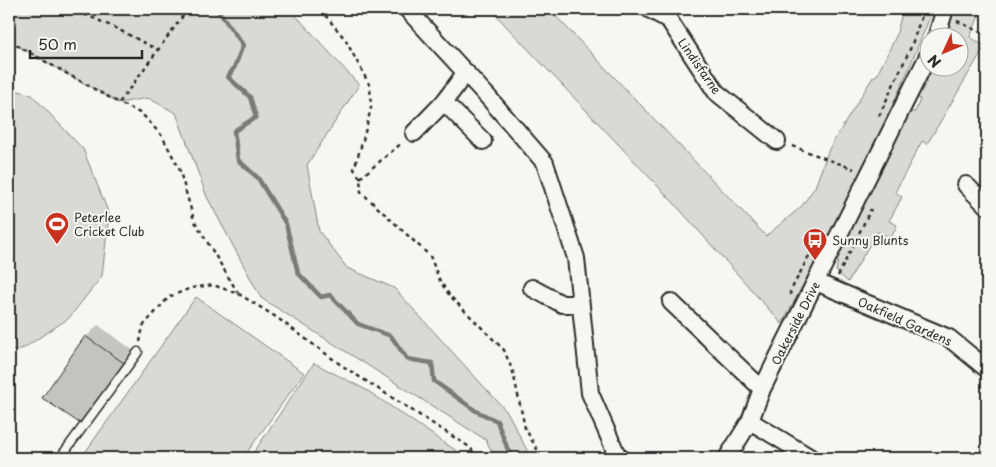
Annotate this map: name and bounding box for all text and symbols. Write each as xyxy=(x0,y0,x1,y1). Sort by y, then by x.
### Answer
scale bar xyxy=(30,28,142,60)
north arrow xyxy=(918,28,968,78)
text: 50 m xyxy=(38,32,77,55)
street label: Lindisfarne xyxy=(674,34,726,98)
text: N xyxy=(923,50,946,73)
place label: Peterlee Cricket Club xyxy=(74,208,144,240)
sports icon: Peterlee Cricket Club xyxy=(44,211,70,245)
bus stop icon: Sunny Blunts xyxy=(802,227,828,261)
place label: Sunny Blunts xyxy=(832,231,909,249)
street label: Oakerside Drive xyxy=(766,278,824,368)
street label: Oakfield Gardens xyxy=(855,292,955,350)

